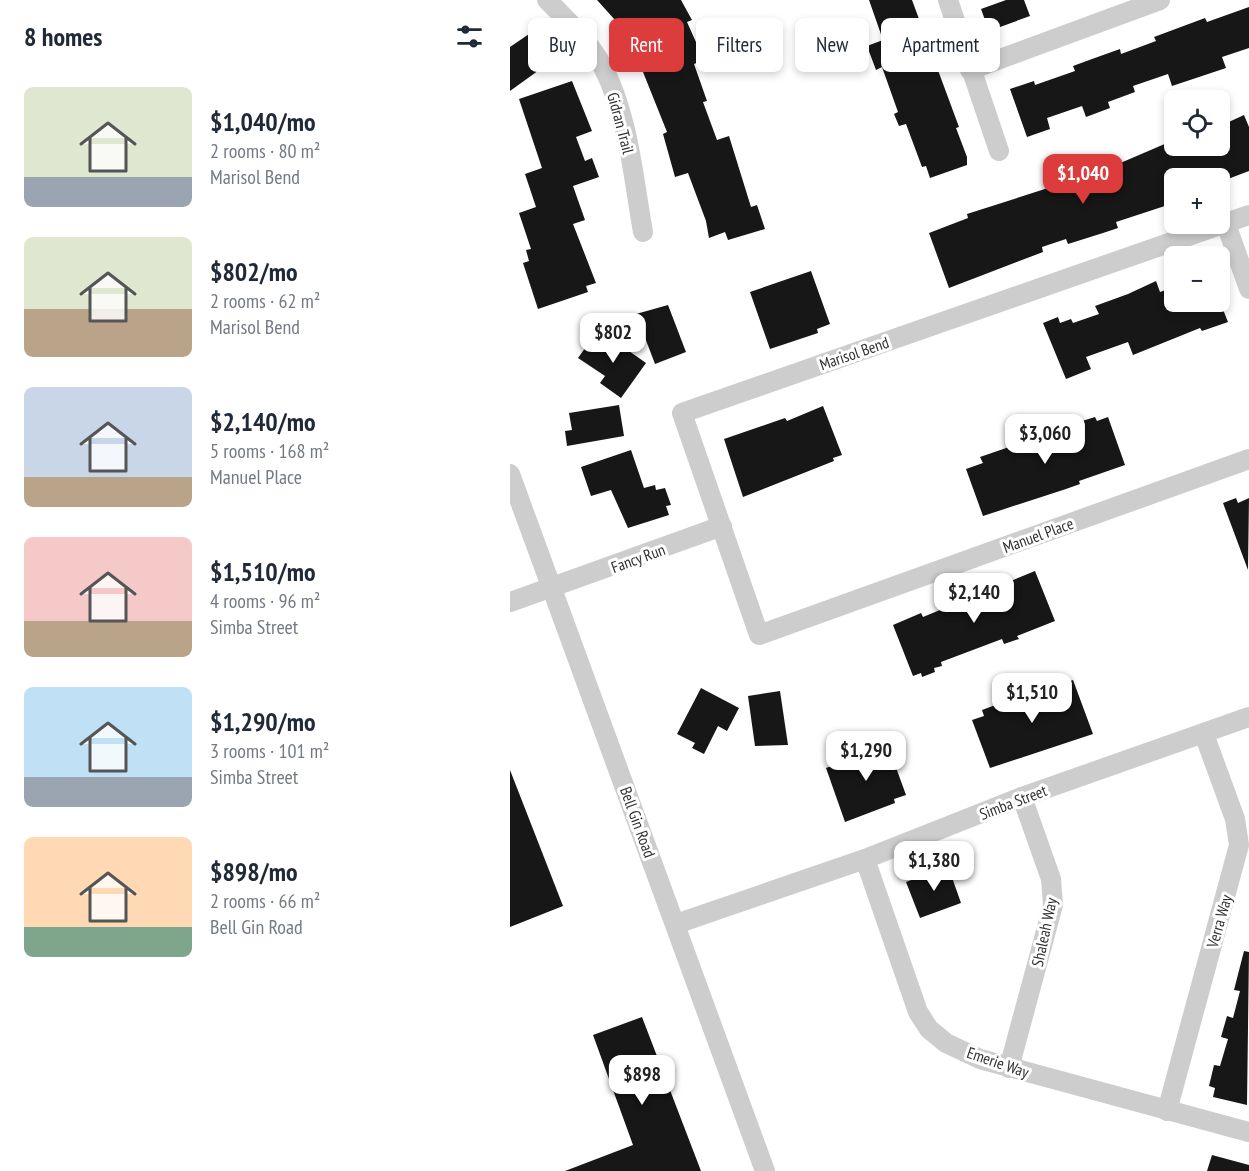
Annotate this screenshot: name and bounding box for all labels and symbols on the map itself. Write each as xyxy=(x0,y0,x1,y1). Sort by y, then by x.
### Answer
street label: Gidran Trail xyxy=(603,90,639,156)
pin: $1,040 xyxy=(1034,154,1132,205)
pin: $802 xyxy=(577,313,649,364)
street label: Marisol Bend xyxy=(817,332,891,374)
pin: $3,060 xyxy=(996,414,1094,465)
street label: Manuel Place xyxy=(1000,513,1076,557)
street label: Fancy Run xyxy=(608,539,668,577)
pin: $2,140 xyxy=(925,573,1023,624)
pin: $1,510 xyxy=(983,673,1081,724)
pin: $1,290 xyxy=(817,731,915,782)
street label: Simba Street xyxy=(976,780,1050,824)
street label: Bell Gin Road xyxy=(616,784,660,860)
pin: $1,380 xyxy=(885,841,983,892)
street label: Verra Way xyxy=(1202,892,1236,951)
street label: Shaleah Way xyxy=(1027,896,1061,968)
street label: Emerie Way xyxy=(964,1042,1032,1082)
pin: $898 xyxy=(606,1055,678,1106)

